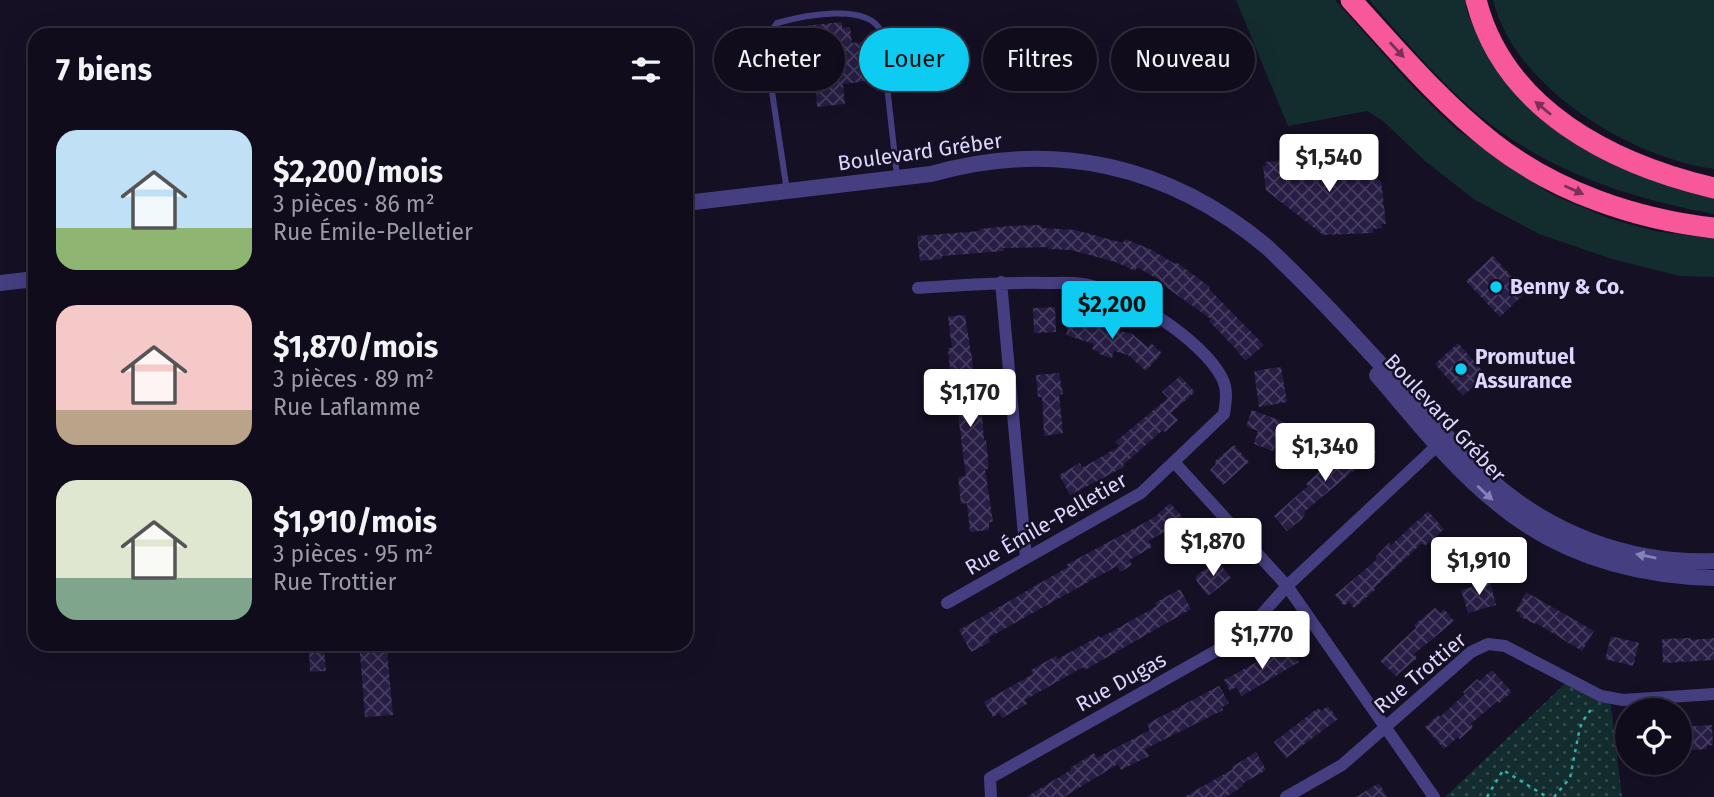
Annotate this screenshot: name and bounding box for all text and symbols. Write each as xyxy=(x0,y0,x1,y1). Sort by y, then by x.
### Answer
chip: Acheter xyxy=(714,28,845,91)
chip: Louer xyxy=(859,28,969,91)
chip: Filtres xyxy=(983,28,1097,91)
chip: Nouveau xyxy=(1111,28,1255,91)
one-way arrow xyxy=(1389,41,1405,59)
icon: filters xyxy=(627,51,665,89)
text: 7 biens xyxy=(56,52,152,88)
one-way arrow xyxy=(1535,101,1552,116)
street label: Boulevard Gréber xyxy=(836,128,1004,176)
pin: $1,540 xyxy=(1272,134,1386,194)
text: $1,540 xyxy=(1296,143,1363,171)
text: $2,200/mois xyxy=(273,154,443,190)
icon: home xyxy=(112,158,196,242)
one-way arrow xyxy=(1564,184,1584,196)
text: 3 pièces · 86 m² xyxy=(273,190,435,218)
text: Rue Émile-Pelletier xyxy=(273,218,473,246)
place label: Benny & Co. xyxy=(1510,274,1624,300)
marker: Benny & Co. xyxy=(1488,279,1504,295)
pin: $2,200 xyxy=(1055,282,1169,341)
text: $2,200 xyxy=(1078,290,1146,318)
text: $1,870/mois xyxy=(273,329,438,365)
icon: home xyxy=(112,333,196,417)
place label: Promutuel Assurance xyxy=(1474,344,1576,394)
street label: Boulevard Gréber xyxy=(1379,348,1511,488)
marker: Promutuel Assurance xyxy=(1453,361,1469,377)
text: 3 pièces · 89 m² xyxy=(273,365,434,393)
pin: $1,170 xyxy=(913,370,1027,429)
text: $1,170 xyxy=(940,378,1000,406)
text: Rue Laflamme xyxy=(273,393,421,421)
pin: $1,340 xyxy=(1268,424,1382,483)
text: $1,340 xyxy=(1292,432,1358,460)
street label: Rue Émile-Pelletier xyxy=(960,467,1132,581)
one-way arrow xyxy=(1476,485,1494,501)
text: $1,910/mois xyxy=(273,504,437,540)
icon: home xyxy=(112,508,196,592)
pin: $1,870 xyxy=(1156,518,1270,578)
text: $1,870 xyxy=(1181,527,1245,555)
pin: $1,910 xyxy=(1422,538,1536,597)
text: 3 pièces · 95 m² xyxy=(273,540,433,568)
text: $1,910 xyxy=(1447,546,1511,574)
one-way arrow xyxy=(1635,551,1657,562)
text: Rue Trottier xyxy=(273,568,396,596)
pin: $1,770 xyxy=(1205,612,1319,671)
text: $1,770 xyxy=(1231,620,1293,648)
street label: Rue Trottier xyxy=(1369,627,1471,719)
street label: Rue Dugas xyxy=(1071,646,1171,717)
map controls xyxy=(1615,698,1692,775)
button: locate xyxy=(1615,698,1692,775)

